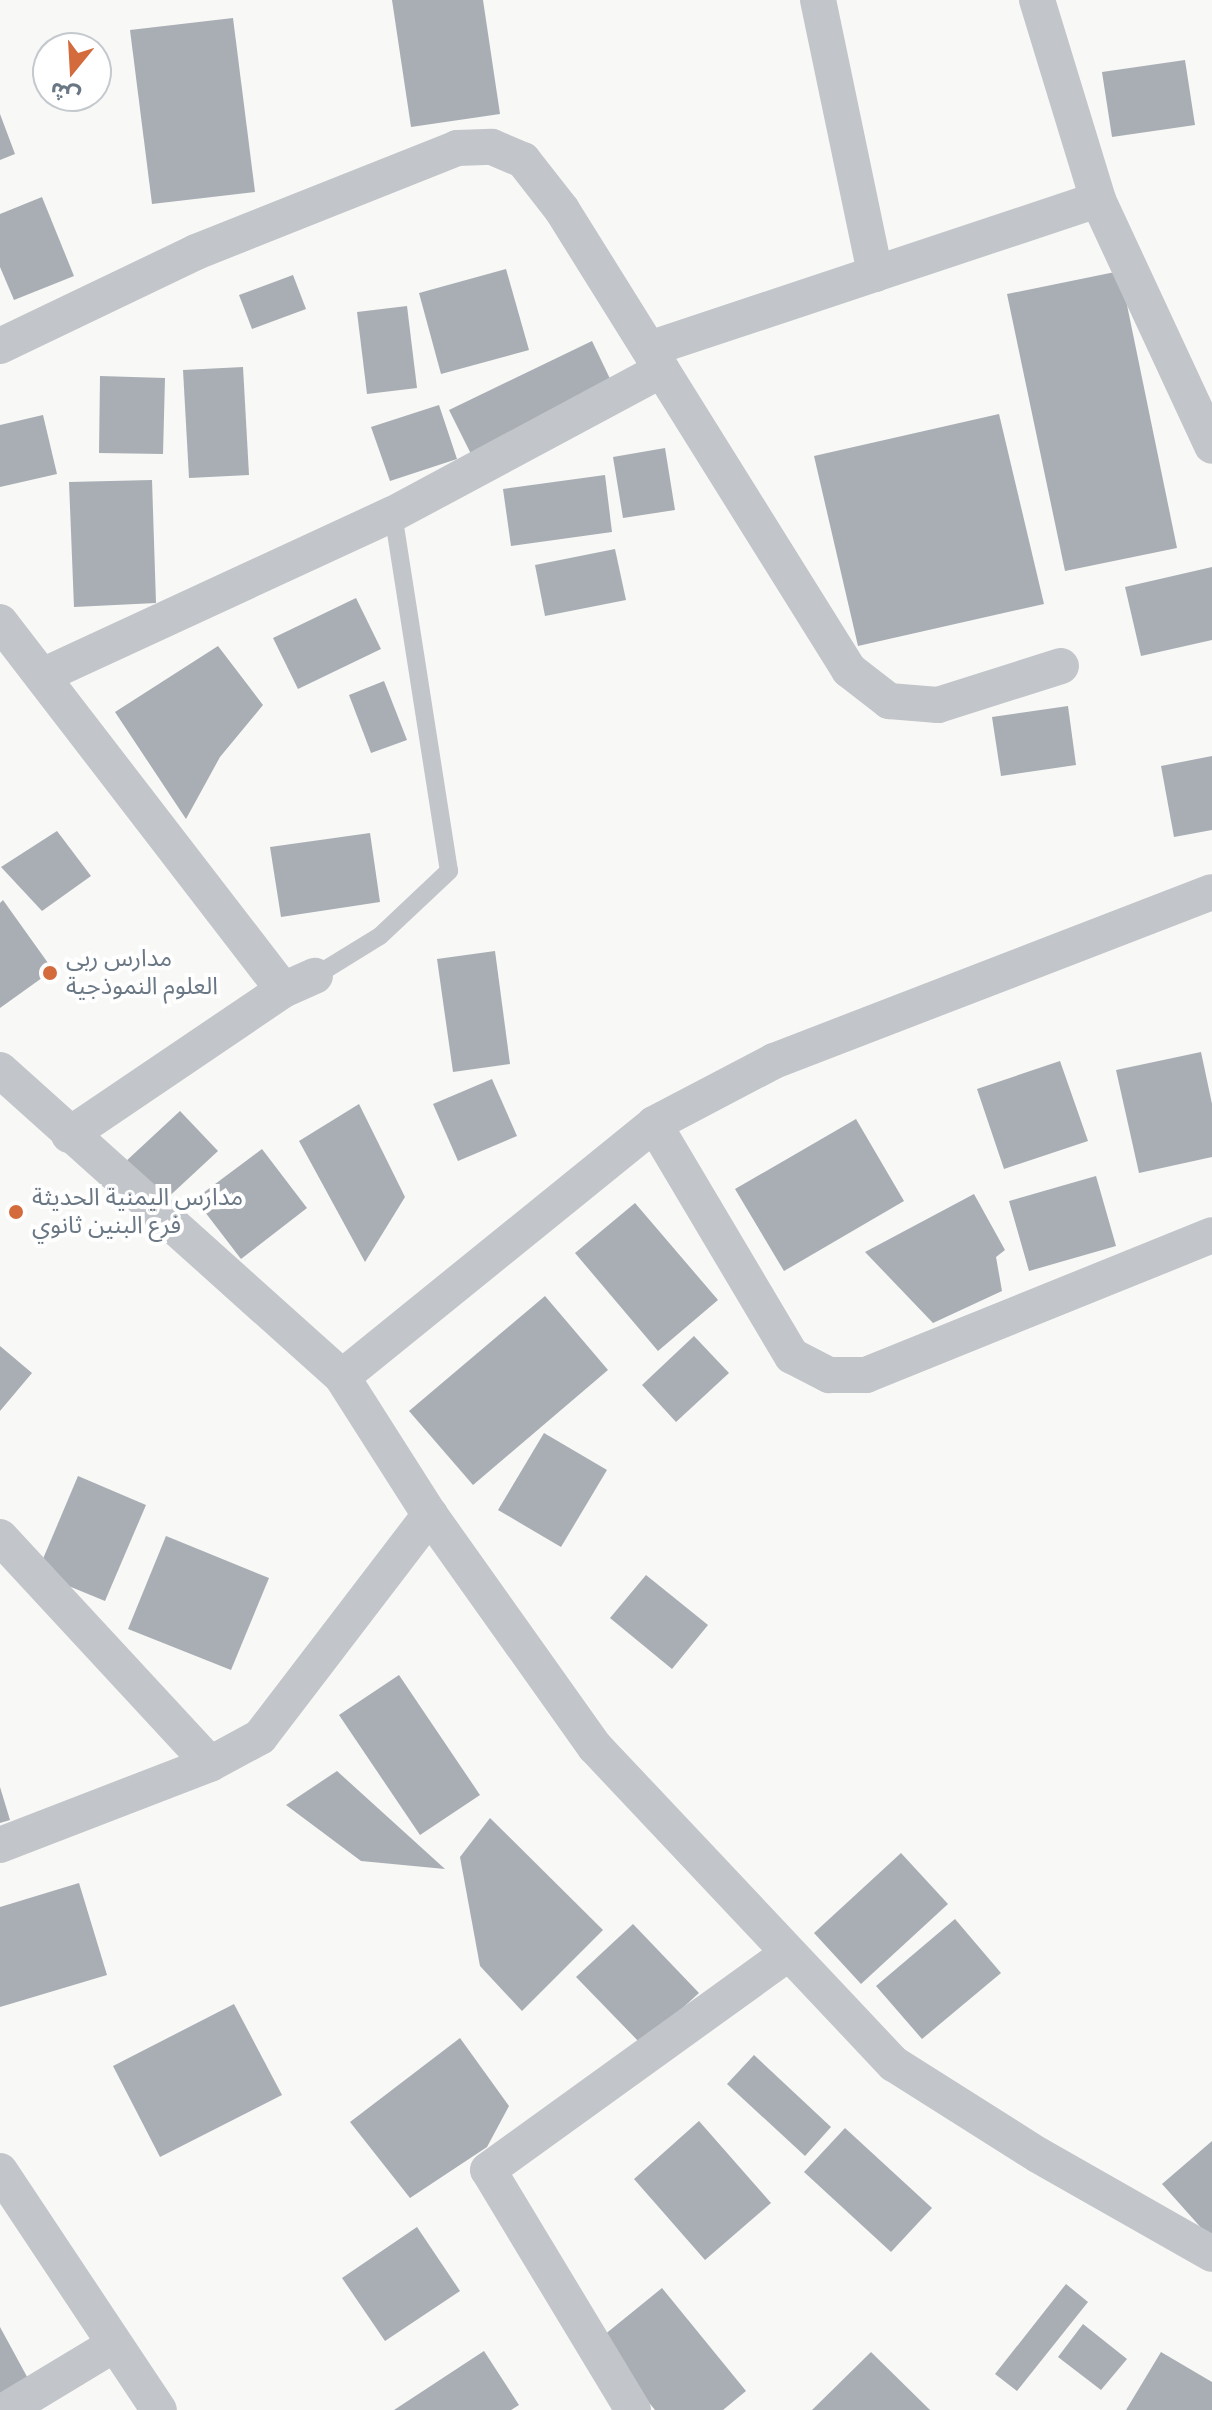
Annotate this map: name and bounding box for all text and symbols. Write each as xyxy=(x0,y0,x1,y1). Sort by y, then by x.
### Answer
north arrow xyxy=(32,32,112,112)
text: ش xyxy=(47,76,84,110)
place label: مدارس ربى العلوم النموذجية xyxy=(66,945,218,1001)
marker: مدارس ربى العلوم النموذجية xyxy=(41,964,59,982)
place label: مدارس اليمنية الحديثة فرع البنين ثانوي xyxy=(32,1184,243,1240)
marker: مدارس اليمنية الحديثة فرع البنين ثانوي xyxy=(7,1203,25,1221)

